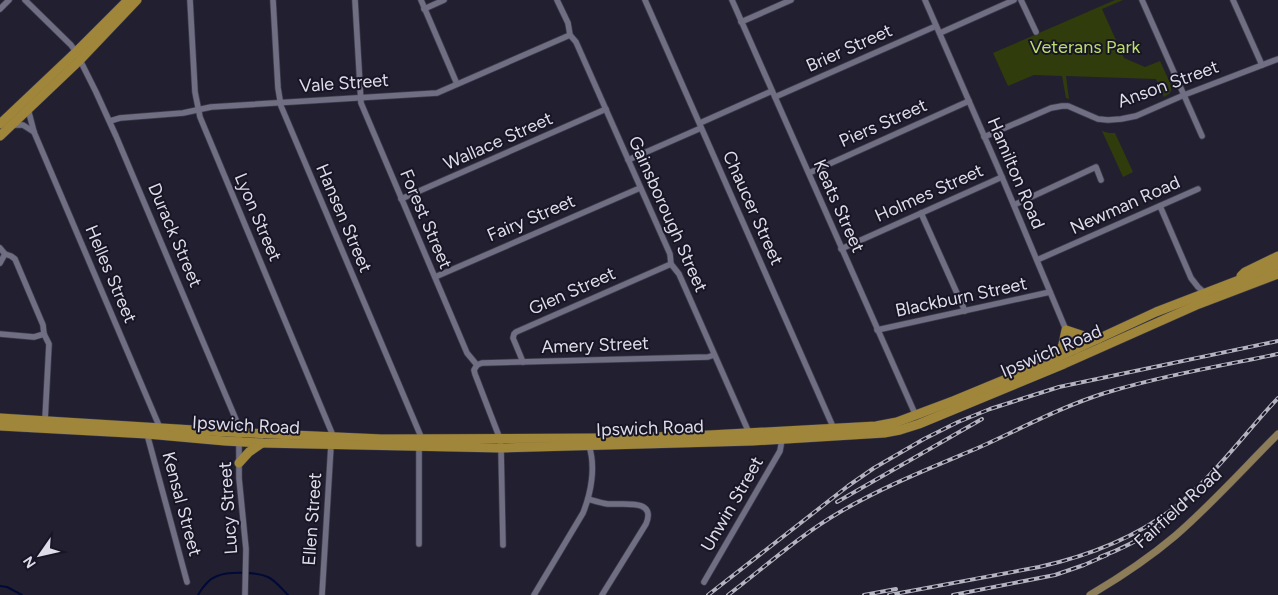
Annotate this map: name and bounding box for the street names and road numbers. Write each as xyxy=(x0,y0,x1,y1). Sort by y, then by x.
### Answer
street label: Brier Street xyxy=(802,19,896,77)
street label: Anson Street xyxy=(1114,55,1222,112)
street label: Vale Street xyxy=(299,69,390,97)
street label: Piers Street xyxy=(836,94,930,152)
street label: Wallace Street xyxy=(440,107,556,175)
street label: Hamilton Road xyxy=(983,114,1049,232)
street label: Gainsborough Street xyxy=(624,133,712,296)
street label: Chaucer Street xyxy=(718,147,788,269)
street label: Keats Street xyxy=(809,156,869,256)
street label: Holmes Street xyxy=(871,159,987,227)
street label: Hansen Street xyxy=(311,160,377,276)
street label: Forest Street xyxy=(395,166,457,272)
street label: Lyon Street xyxy=(230,170,287,265)
street label: Newman Road xyxy=(1067,171,1183,239)
street label: Durack Street xyxy=(143,180,207,291)
street label: Fairy Street xyxy=(484,190,578,246)
street label: Helles Street xyxy=(80,222,142,326)
street label: Glen Street xyxy=(525,262,619,320)
street label: Blackburn Street xyxy=(893,272,1029,322)
street label: Ipswich Road xyxy=(997,320,1105,382)
street label: Amery Street xyxy=(541,332,649,358)
street label: Ipswich Road xyxy=(192,411,300,439)
street label: Ipswich Road xyxy=(596,415,704,441)
street label: Kensal Street xyxy=(158,449,207,559)
street label: Unwin Street xyxy=(696,453,768,555)
street label: Lucy Street xyxy=(214,461,242,555)
street label: Fairfield Road xyxy=(1130,463,1226,553)
street label: Ellen Street xyxy=(298,472,326,566)

